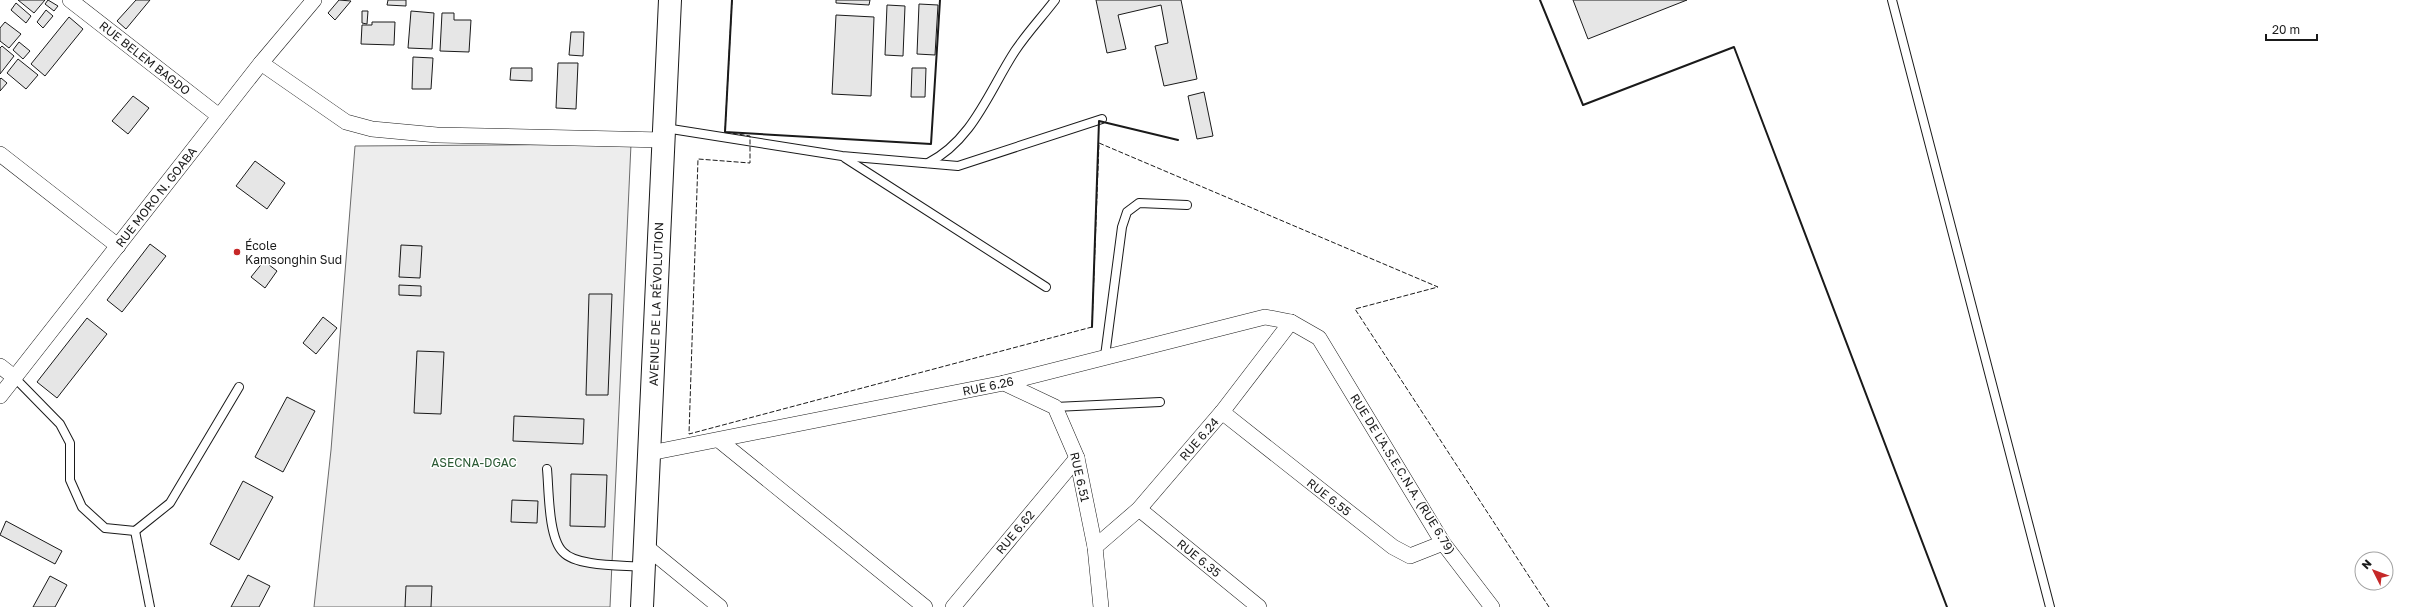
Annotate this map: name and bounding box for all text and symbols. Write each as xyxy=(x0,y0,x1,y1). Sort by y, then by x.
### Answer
scale bar xyxy=(2266,16,2317,42)
street label: RUE BELEM BAGDO xyxy=(97,18,194,98)
text: 20 m xyxy=(2272,22,2300,37)
street label: RUE MORO N. GOABA xyxy=(112,144,200,250)
street label: AVENUE DE LA RÉVOLUTION xyxy=(646,222,666,386)
place label: École Kamsonghin Sud xyxy=(245,238,342,267)
marker: École Kamsonghin Sud xyxy=(232,247,242,257)
street label: RUE 6.26 xyxy=(961,373,1015,399)
street label: RUE DE L'A.S.E.C.N.A. (RUE 6.79) xyxy=(1347,391,1459,557)
street label: RUE 6.24 xyxy=(1176,414,1222,464)
street label: RUE 6.51 xyxy=(1067,451,1093,504)
park label: ASECNA-DGAC xyxy=(431,455,517,470)
street label: RUE 6.55 xyxy=(1304,475,1354,519)
street label: RUE 6.62 xyxy=(992,507,1038,557)
street label: RUE 6.35 xyxy=(1174,536,1224,580)
north arrow xyxy=(2354,551,2394,591)
text: N xyxy=(2359,557,2374,571)

